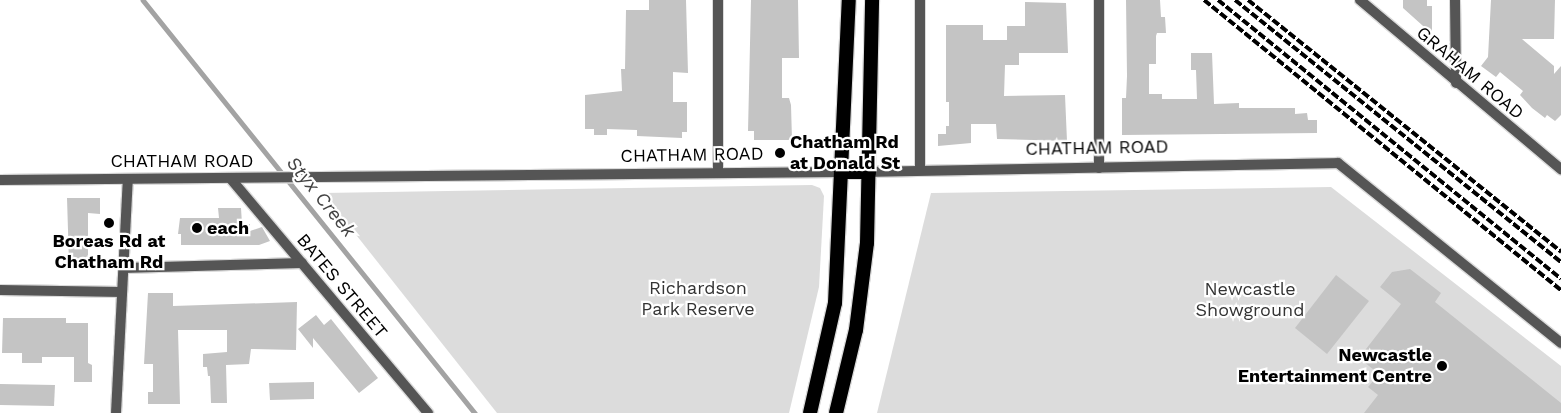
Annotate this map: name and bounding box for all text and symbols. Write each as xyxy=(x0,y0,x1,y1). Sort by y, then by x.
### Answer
street label: GRAHAM ROAD xyxy=(1412,22,1528,124)
place label: Chatham Rd at Donald St xyxy=(790,132,900,174)
street label: CHATHAM ROAD xyxy=(1025,136,1169,160)
street label: CHATHAM ROAD xyxy=(620,143,764,167)
marker: Chatham Rd at Donald St xyxy=(774,147,786,159)
street label: CHATHAM ROAD xyxy=(110,150,254,172)
water label: Styx Creek xyxy=(281,152,361,242)
marker: Boreas Rd at Chatham Rd xyxy=(103,217,115,229)
place label: each xyxy=(207,217,249,239)
marker: each xyxy=(191,222,203,234)
street label: BATES STREET xyxy=(292,229,392,343)
place label: Boreas Rd at Chatham Rd xyxy=(53,231,165,274)
park label: Richardson Park Reserve xyxy=(641,278,755,320)
park label: Newcastle Showground xyxy=(1196,279,1304,322)
place label: Newcastle Entertainment Centre xyxy=(1238,345,1432,388)
marker: Newcastle Entertainment Centre xyxy=(1436,360,1448,372)

